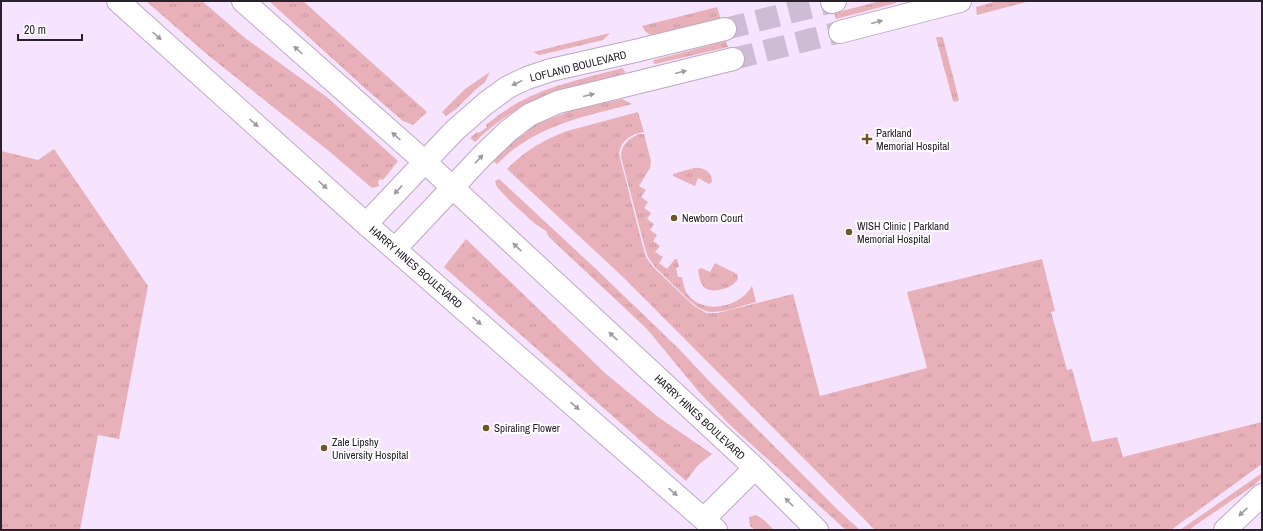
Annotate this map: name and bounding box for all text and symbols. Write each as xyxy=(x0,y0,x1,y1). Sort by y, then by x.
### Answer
scale bar xyxy=(18,16,82,42)
one-way arrow xyxy=(871,19,883,25)
text: 20 m xyxy=(24,22,46,38)
one-way arrow xyxy=(152,32,162,41)
one-way arrow xyxy=(293,45,303,54)
street label: LOFLAND BOULEVARD xyxy=(528,47,628,85)
one-way arrow xyxy=(675,69,687,75)
one-way arrow xyxy=(511,80,523,86)
one-way arrow xyxy=(583,91,595,97)
one-way arrow xyxy=(249,119,259,128)
place label: Parkland Memorial Hospital xyxy=(876,126,949,153)
one-way arrow xyxy=(390,131,401,140)
marker: Parkland Memorial Hospital xyxy=(861,133,873,145)
one-way arrow xyxy=(474,154,484,164)
one-way arrow xyxy=(317,180,328,189)
one-way arrow xyxy=(393,185,403,195)
place label: Newborn Court xyxy=(682,211,743,225)
marker: Newborn Court xyxy=(669,213,679,223)
place label: WISH Clinic | Parkland Memorial Hospital xyxy=(857,219,949,246)
street label: HARRY HINES BOULEVARD xyxy=(367,223,465,311)
marker: WISH Clinic | Parkland Memorial Hospital xyxy=(844,227,854,237)
one-way arrow xyxy=(512,243,522,252)
one-way arrow xyxy=(473,316,482,325)
one-way arrow xyxy=(607,331,618,340)
street label: HARRY HINES BOULEVARD xyxy=(652,371,748,463)
one-way arrow xyxy=(570,402,581,411)
place label: Spiraling Flower xyxy=(494,421,560,435)
marker: Spiraling Flower xyxy=(481,423,491,433)
place label: Zale Lipshy University Hospital xyxy=(332,435,408,462)
marker: Zale Lipshy University Hospital xyxy=(319,443,329,453)
one-way arrow xyxy=(668,487,679,496)
one-way arrow xyxy=(784,498,794,507)
one-way arrow xyxy=(1238,508,1249,517)

